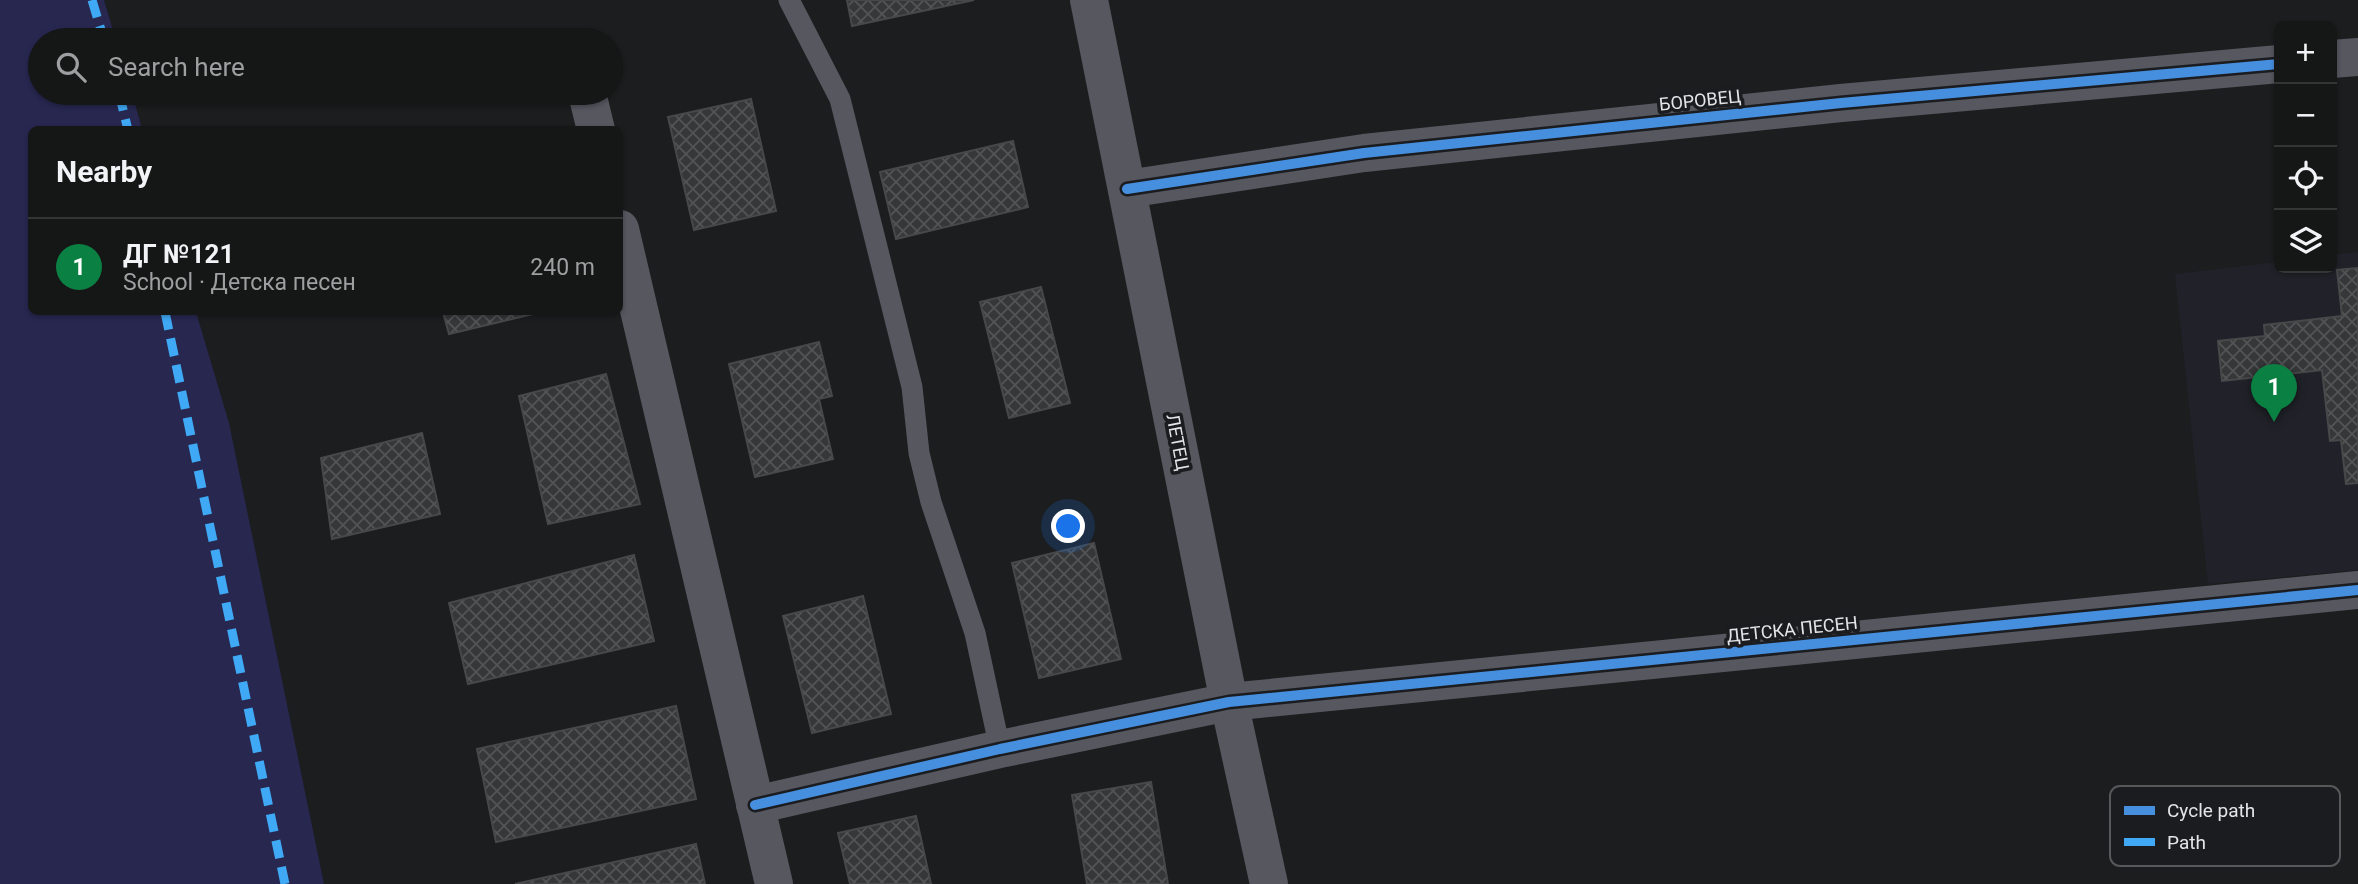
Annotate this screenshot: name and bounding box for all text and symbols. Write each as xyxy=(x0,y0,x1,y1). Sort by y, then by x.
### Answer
map controls xyxy=(2274,21,2337,273)
button: + xyxy=(2274,21,2337,84)
search box xyxy=(28,28,623,105)
icon: search xyxy=(52,48,90,86)
text: Search here xyxy=(108,52,245,82)
button: − xyxy=(2274,84,2337,147)
street label: БОРОВЕЦ xyxy=(1658,85,1742,115)
button: locate xyxy=(2274,147,2337,210)
text: Nearby xyxy=(56,154,152,189)
button: layers xyxy=(2274,210,2337,273)
text: ДГ №121 xyxy=(123,239,234,269)
text: 1 xyxy=(72,254,86,281)
text: 240 m xyxy=(530,254,595,281)
text: School · Детска песен xyxy=(123,269,356,296)
pin: 1 xyxy=(2251,364,2297,422)
street label: ЛЕТЕЦ xyxy=(1162,412,1194,472)
your location xyxy=(1051,509,1085,543)
street label: ДЕТСКА ПЕСЕН xyxy=(1725,612,1859,646)
legend xyxy=(2110,786,2340,866)
text: Cycle path xyxy=(2167,799,2255,822)
text: Path xyxy=(2167,831,2206,854)

